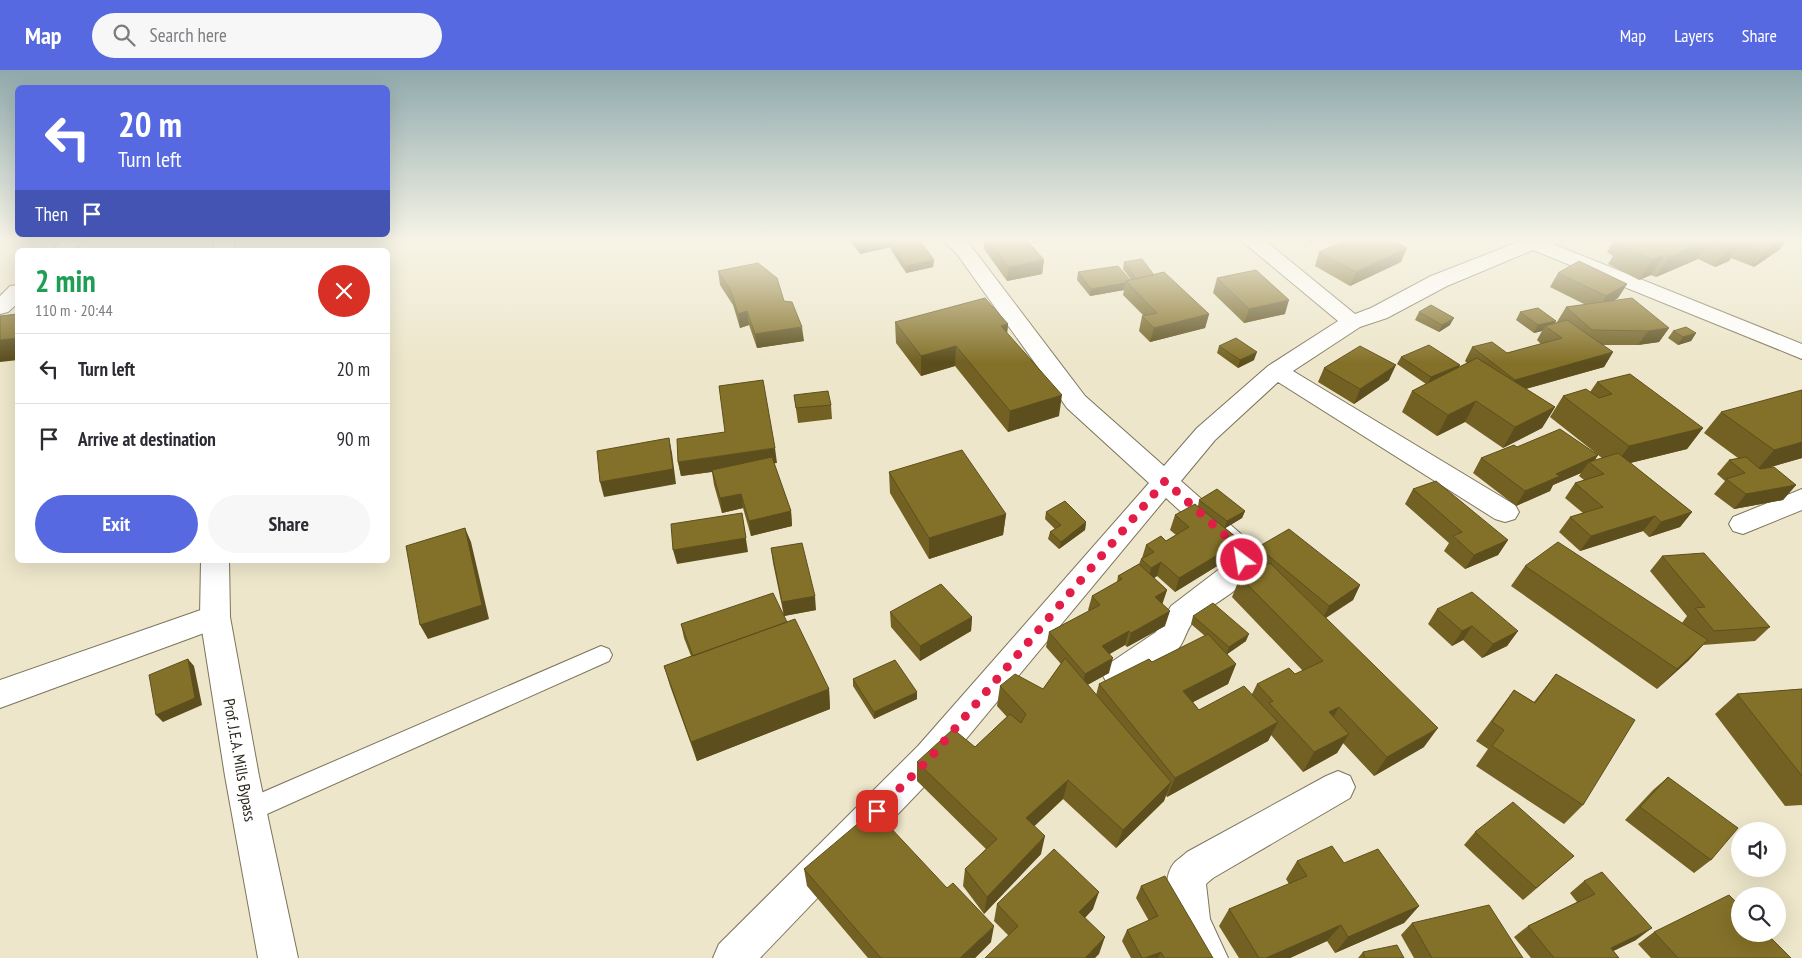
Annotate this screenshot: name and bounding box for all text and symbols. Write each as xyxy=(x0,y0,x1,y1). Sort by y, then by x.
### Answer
search box xyxy=(92,13,442,58)
text: Map xyxy=(25,20,62,51)
icon: search xyxy=(110,21,138,49)
text: Search here xyxy=(150,23,227,47)
text: Map xyxy=(1620,24,1646,47)
text: Layers xyxy=(1674,24,1714,47)
text: Share xyxy=(1742,24,1777,47)
text: 20 m xyxy=(118,101,182,147)
icon: left xyxy=(35,105,100,170)
text: Turn left xyxy=(118,145,182,173)
icon: arrive xyxy=(78,200,106,228)
text: Then xyxy=(35,202,68,226)
text: 2 min xyxy=(35,261,96,300)
button: close xyxy=(318,265,370,317)
text: 110 m · 20:44 xyxy=(35,300,113,320)
icon: left xyxy=(35,355,63,383)
text: Turn left xyxy=(78,357,135,381)
text: 20 m xyxy=(337,357,370,381)
icon: arrive xyxy=(35,425,63,453)
text: Arrive at destination xyxy=(78,427,216,451)
text: 90 m xyxy=(337,427,370,451)
button: Exit xyxy=(35,495,198,553)
button: Share xyxy=(208,495,370,553)
position arrow xyxy=(1215,533,1267,585)
street label: Prof. J.E.A. Mills Bypass xyxy=(219,697,261,823)
pin xyxy=(856,790,898,832)
icon: arrive xyxy=(863,797,891,825)
map controls xyxy=(1731,822,1786,942)
button: sound xyxy=(1731,822,1786,877)
button: search xyxy=(1731,887,1786,942)

